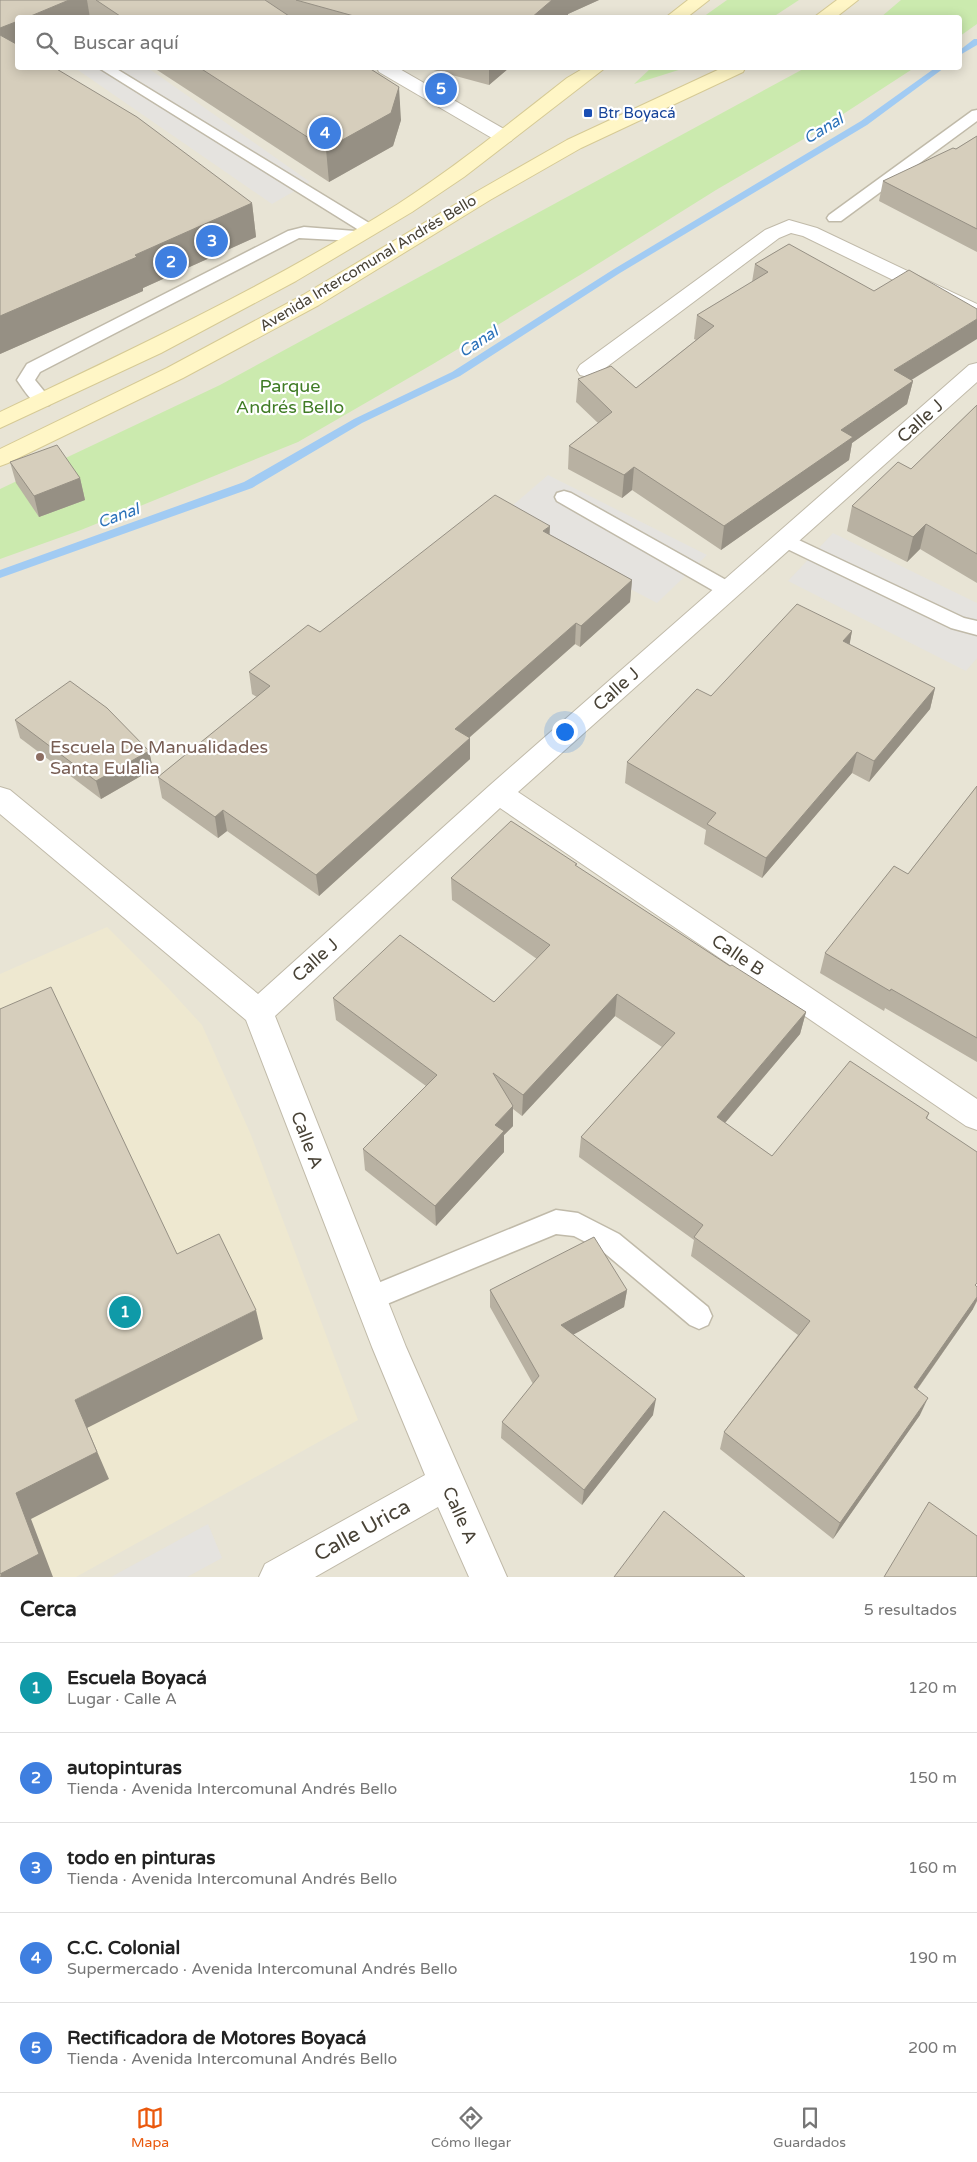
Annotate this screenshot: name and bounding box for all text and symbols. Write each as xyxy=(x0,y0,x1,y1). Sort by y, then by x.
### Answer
search box xyxy=(15,15,962,70)
icon: search xyxy=(33,29,61,57)
text: Buscar aquí xyxy=(73,32,179,54)
pin: 5 xyxy=(425,70,457,108)
place label: Btr Boyacá xyxy=(598,104,676,122)
marker: Btr Boyacá xyxy=(582,107,594,119)
water label: Canal xyxy=(800,108,849,148)
pin: 4 xyxy=(309,114,341,152)
street label: Avenida Intercomunal Andrés Bello xyxy=(256,191,480,335)
pin: 3 xyxy=(196,222,228,260)
pin: 2 xyxy=(155,243,187,281)
water label: Canal xyxy=(455,321,504,362)
park label: Parque Andrés Bello xyxy=(236,375,344,418)
street label: Calle J xyxy=(892,394,948,448)
water label: Canal xyxy=(95,499,144,533)
street label: Calle J xyxy=(588,662,644,716)
your location xyxy=(552,719,578,745)
place label: Escuela De Manualidades Santa Eulalia xyxy=(50,736,268,779)
marker: Escuela De Manualidades Santa Eulalia xyxy=(34,751,46,763)
street label: Calle B xyxy=(707,929,769,981)
street label: Calle J xyxy=(287,933,343,987)
street label: Calle A xyxy=(286,1108,328,1172)
pin: 1 xyxy=(109,1293,141,1331)
street label: Calle A xyxy=(438,1483,482,1547)
street label: Calle Urica xyxy=(310,1494,415,1567)
text: Cerca xyxy=(20,1597,77,1622)
text: 5 resultados xyxy=(864,1600,957,1620)
text: Escuela Boyacá xyxy=(67,1667,207,1689)
text: 1 xyxy=(31,1678,41,1698)
text: 120 m xyxy=(908,1678,957,1698)
text: Lugar · Calle A xyxy=(67,1689,177,1709)
text: autopinturas xyxy=(67,1757,182,1779)
text: 2 xyxy=(31,1768,41,1788)
text: 150 m xyxy=(908,1768,957,1788)
text: Tienda · Avenida Intercomunal Andrés Bello xyxy=(67,1779,397,1799)
text: todo en pinturas xyxy=(67,1847,215,1869)
text: 3 xyxy=(31,1858,41,1878)
text: 160 m xyxy=(908,1858,957,1878)
text: Tienda · Avenida Intercomunal Andrés Bello xyxy=(67,1869,397,1889)
text: C.C. Colonial xyxy=(67,1937,180,1959)
text: 4 xyxy=(31,1948,41,1968)
text: 190 m xyxy=(908,1948,957,1968)
text: Supermercado · Avenida Intercomunal Andrés Bello xyxy=(67,1959,458,1979)
text: Rectificadora de Motores Boyacá xyxy=(67,2027,367,2049)
text: 5 xyxy=(31,2038,41,2058)
text: 200 m xyxy=(908,2038,957,2058)
text: Tienda · Avenida Intercomunal Andrés Bello xyxy=(67,2049,397,2069)
tab: Mapa xyxy=(131,2104,169,2151)
tab: Cómo llegar xyxy=(431,2104,511,2151)
tab: Guardados xyxy=(773,2104,846,2151)

